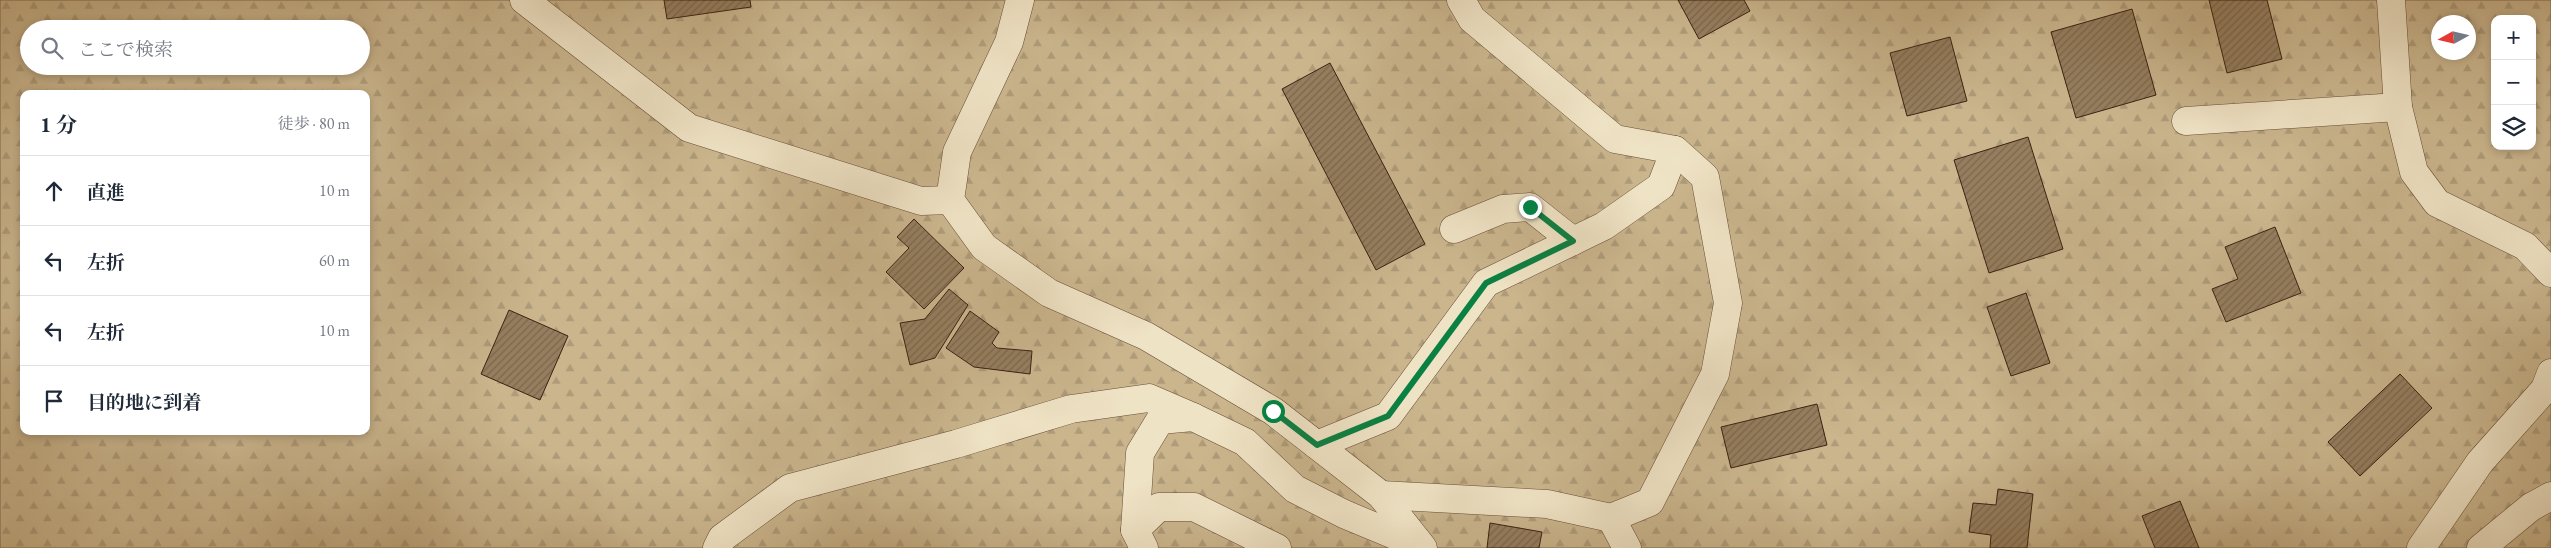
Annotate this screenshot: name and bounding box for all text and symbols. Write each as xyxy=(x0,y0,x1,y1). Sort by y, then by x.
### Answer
north arrow xyxy=(2431,15,2476,60)
map controls xyxy=(2491,15,2536,150)
button: + xyxy=(2491,15,2536,60)
search box xyxy=(20,20,370,75)
icon: search xyxy=(38,34,66,62)
text: ここで検索 xyxy=(78,37,173,62)
button: − xyxy=(2491,60,2536,105)
button: layers xyxy=(2491,105,2536,150)
text: 1 分 xyxy=(40,111,77,138)
text: 徒歩 · 80 m xyxy=(277,113,350,134)
icon: ahead xyxy=(40,177,68,205)
text: 直進 xyxy=(87,180,125,205)
text: 10 m xyxy=(319,180,350,201)
route end xyxy=(1519,196,1542,219)
icon: left xyxy=(40,247,68,275)
text: 左折 xyxy=(87,250,125,275)
text: 60 m xyxy=(319,250,350,271)
icon: left xyxy=(40,317,68,345)
text: 左折 xyxy=(87,320,125,345)
text: 10 m xyxy=(319,320,350,341)
icon: arrive xyxy=(40,387,68,415)
text: 目的地に到着 xyxy=(87,390,201,415)
route start xyxy=(1262,400,1285,423)

